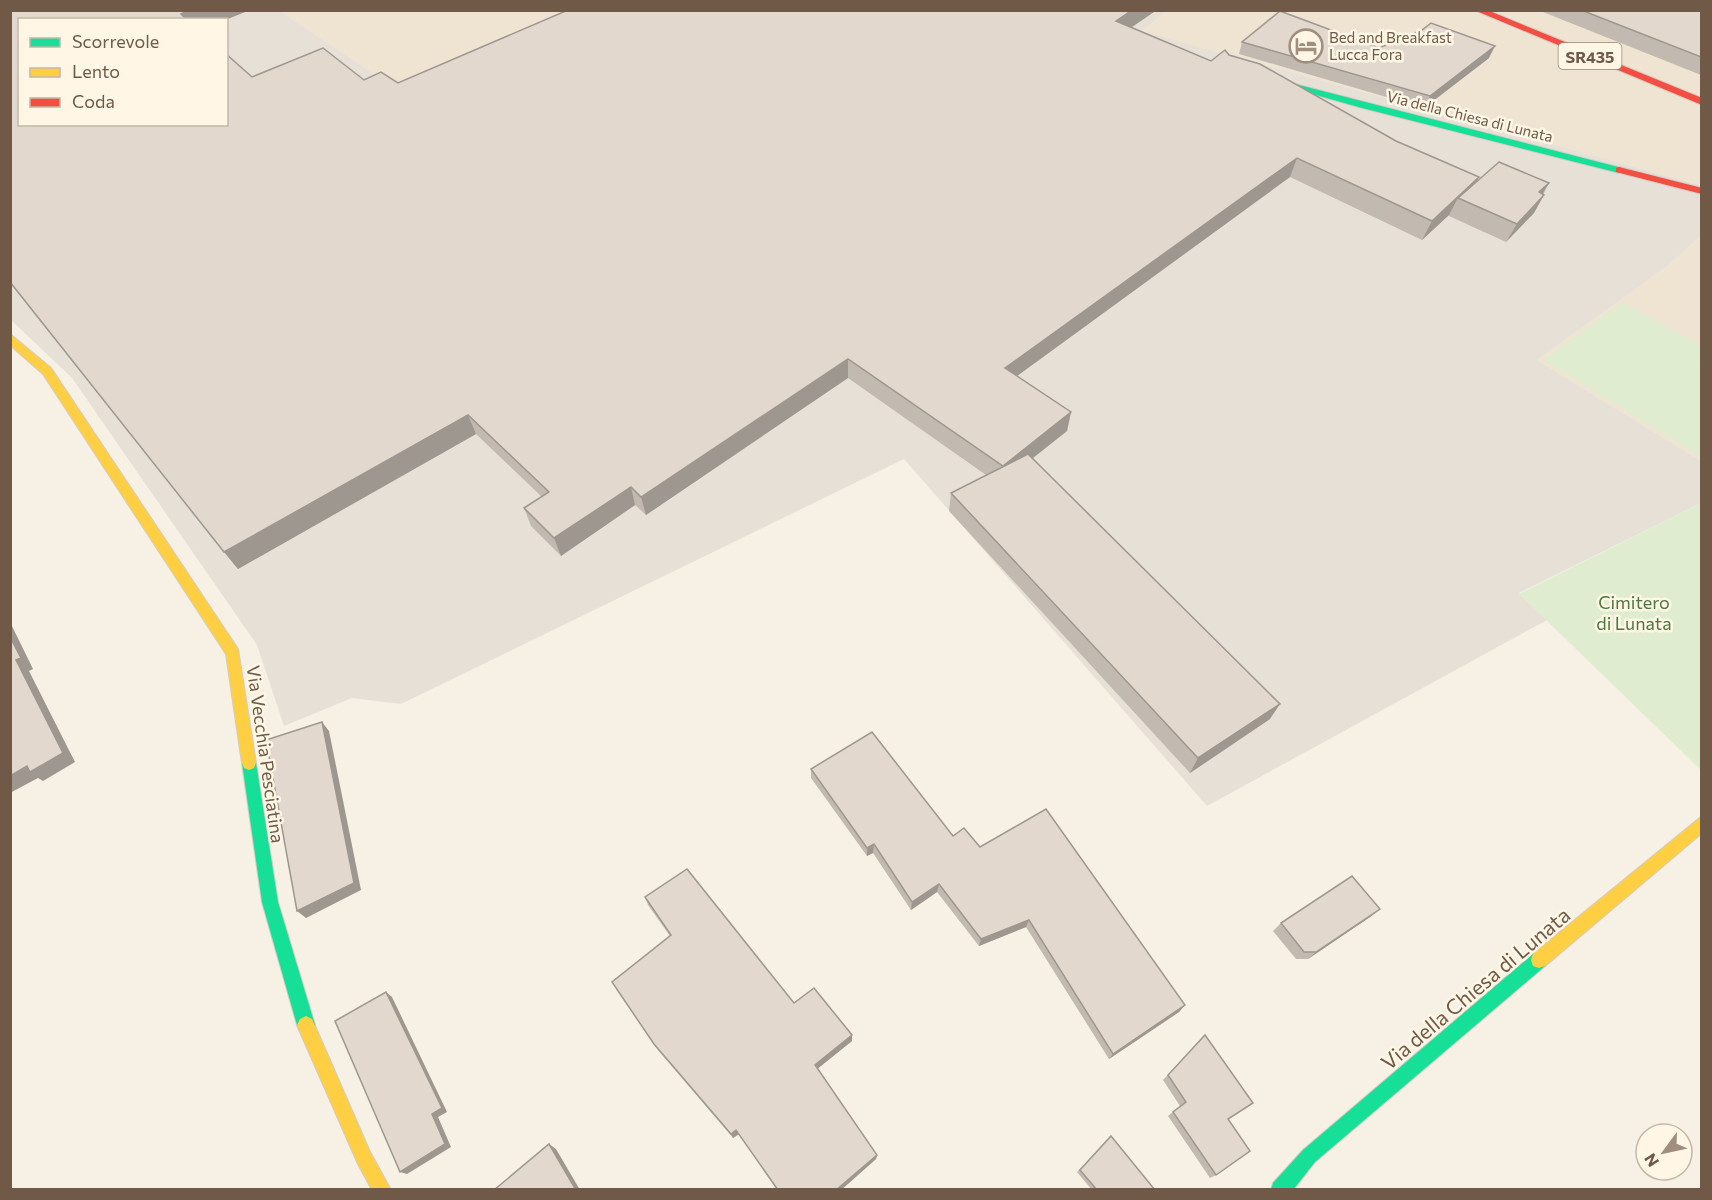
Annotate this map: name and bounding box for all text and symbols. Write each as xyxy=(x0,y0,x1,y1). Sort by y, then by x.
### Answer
legend xyxy=(18,18,228,126)
hotel icon: Bed and Breakfast Lucca Fora xyxy=(1288,28,1324,64)
place label: Bed and Breakfast Lucca Fora xyxy=(1329,28,1452,63)
text: Scorrevole xyxy=(72,30,159,52)
road number: SR435 xyxy=(1558,43,1622,69)
text: Lento xyxy=(72,60,120,82)
street label: Via della Chiesa di Lunata xyxy=(1385,87,1555,145)
text: Coda xyxy=(72,90,115,112)
park label: Cimitero di Lunata xyxy=(1596,591,1672,634)
street label: Via Vecchia Pesciatina xyxy=(243,664,289,844)
street label: Via della Chiesa di Lunata xyxy=(1375,902,1575,1074)
north arrow xyxy=(1634,1122,1694,1182)
text: N xyxy=(1640,1150,1662,1171)

